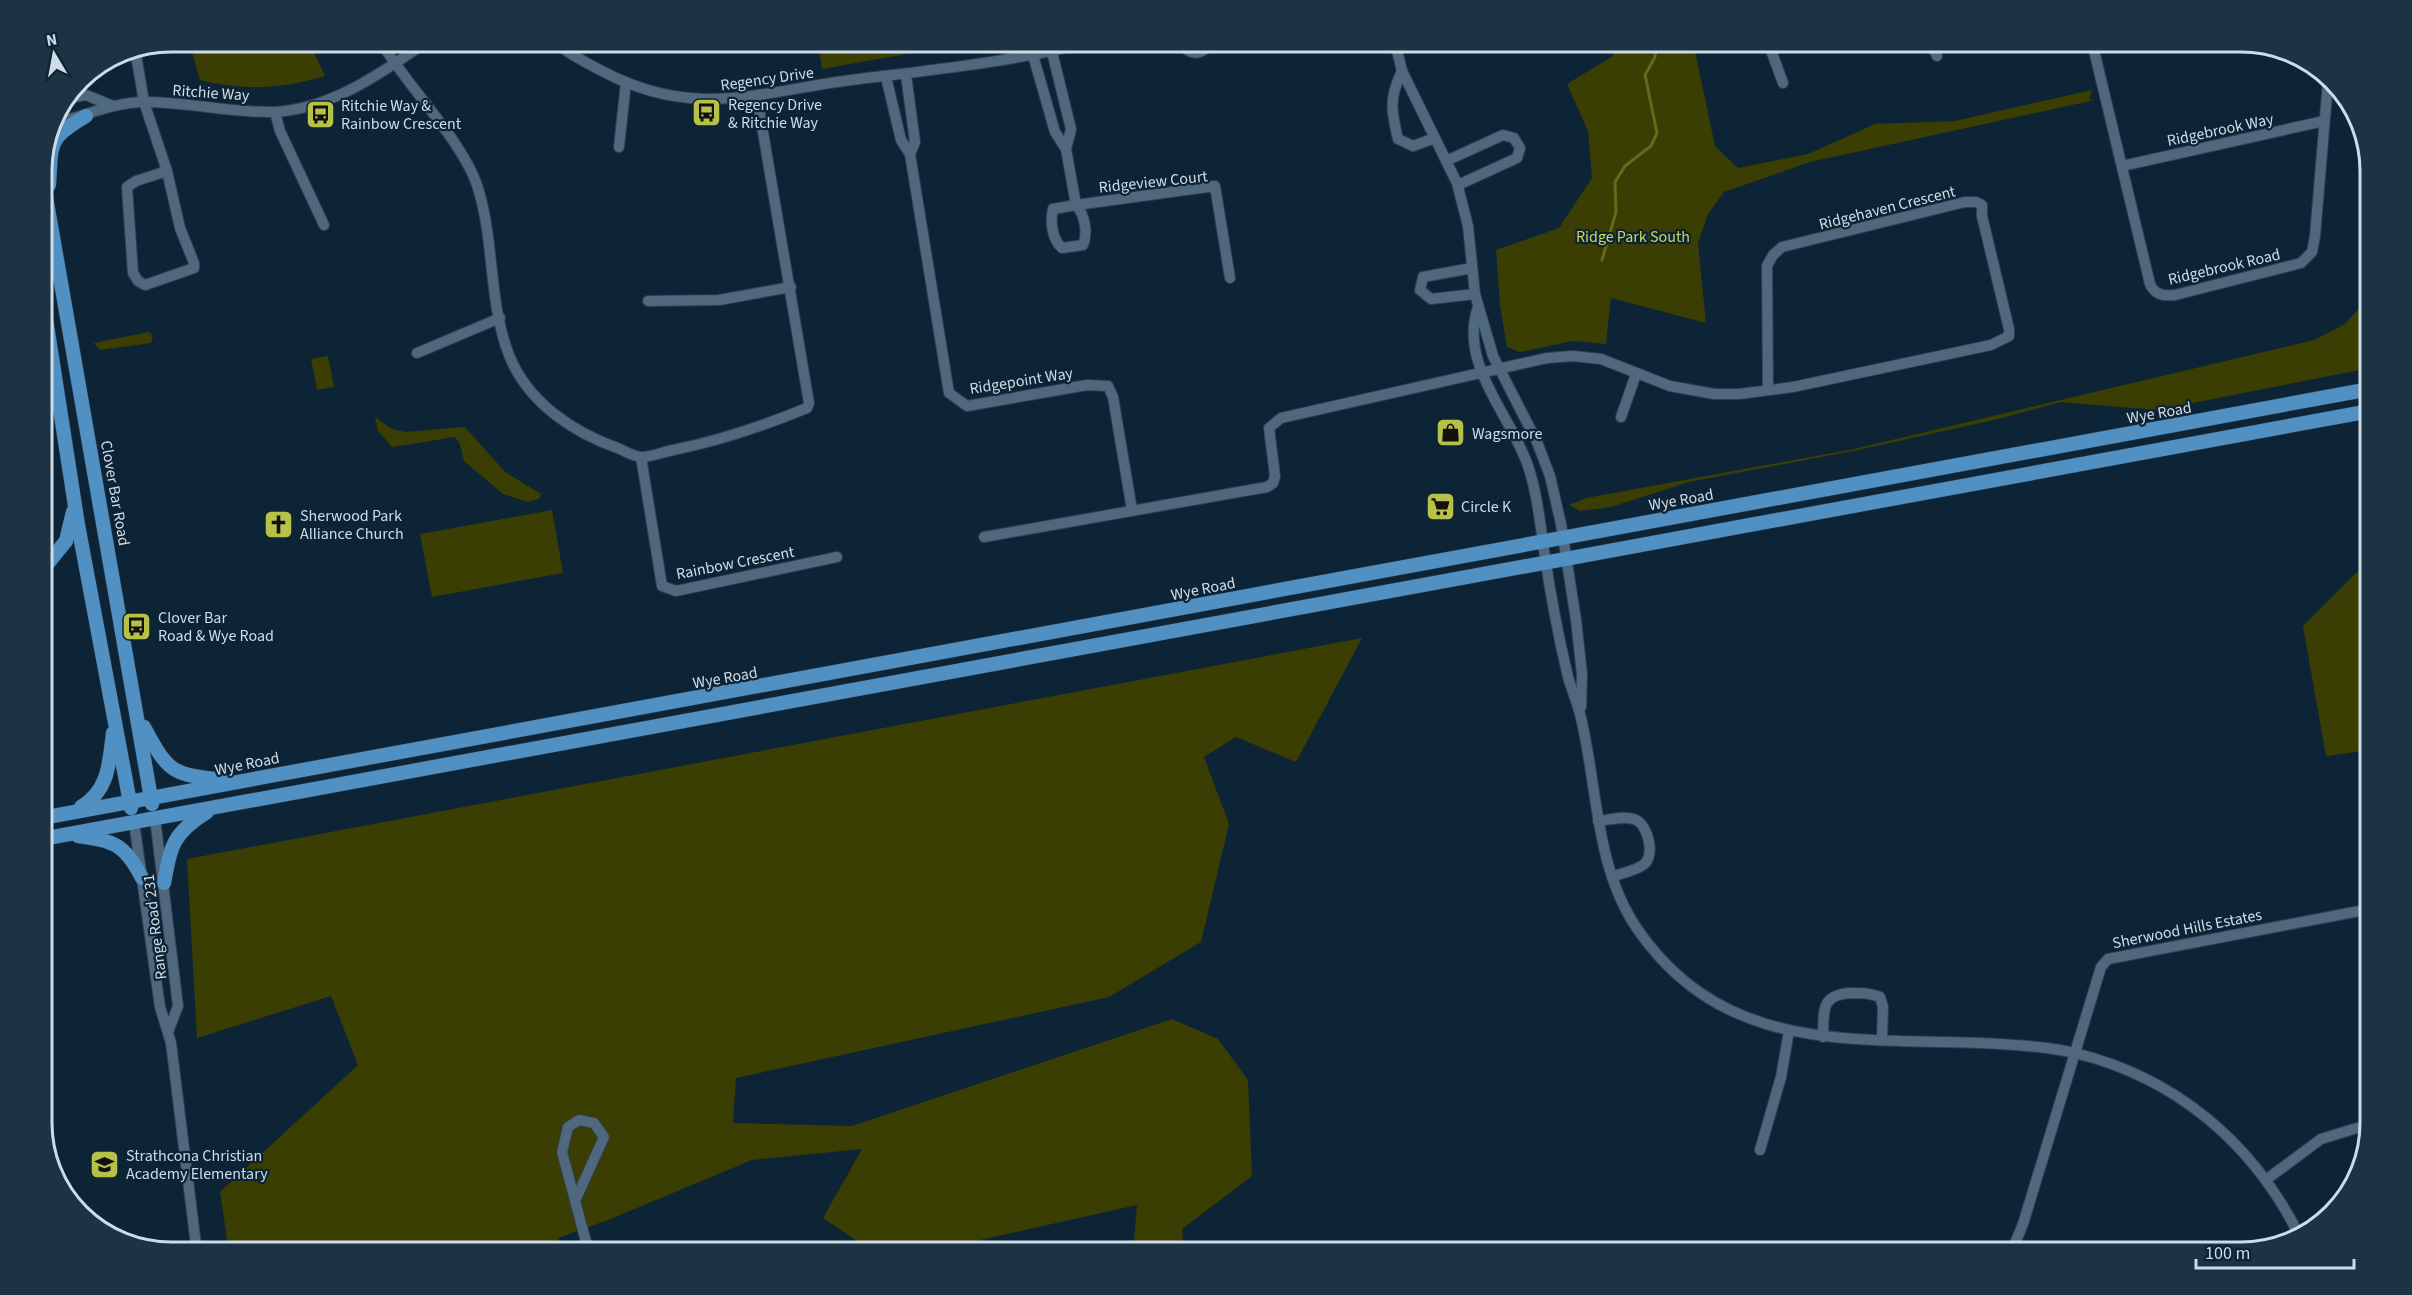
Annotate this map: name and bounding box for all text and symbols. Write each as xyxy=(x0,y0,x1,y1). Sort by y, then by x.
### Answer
north arrow xyxy=(24,24,84,84)
text: N xyxy=(44,28,59,52)
street label: Regency Drive xyxy=(719,62,815,96)
street label: Ritchie Way xyxy=(172,79,251,107)
place label: Regency Drive & Ritchie Way xyxy=(728,94,822,134)
place label: Ritchie Way & Rainbow Crescent xyxy=(341,95,462,135)
bus stop icon: Regency Drive & Ritchie Way xyxy=(691,97,723,129)
bus stop icon: Ritchie Way & Rainbow Crescent xyxy=(304,98,336,130)
street label: Ridgebrook Way xyxy=(2165,108,2276,152)
street label: Ridgeview Court xyxy=(1098,165,1209,199)
street label: Ridgehaven Crescent xyxy=(1817,180,1958,236)
park label: Ridge Park South xyxy=(1576,226,1690,248)
street label: Ridgebrook Road xyxy=(2166,243,2283,291)
street label: Ridgepoint Way xyxy=(968,362,1075,400)
street label: Wye Road xyxy=(2125,396,2193,430)
shop icon: Wagsmore xyxy=(1435,417,1467,449)
place label: Wagsmore xyxy=(1472,423,1542,445)
street label: Clover Bar Road xyxy=(95,439,135,548)
street label: Wye Road xyxy=(1647,483,1715,517)
supermarket icon: Circle K xyxy=(1424,490,1456,522)
place label: Circle K xyxy=(1461,496,1512,518)
place label: Sherwood Park Alliance Church xyxy=(300,505,404,545)
church icon: Sherwood Park Alliance Church xyxy=(263,508,295,540)
street label: Rainbow Crescent xyxy=(674,541,797,585)
street label: Wye Road xyxy=(1169,572,1237,606)
place label: Clover Bar Road & Wye Road xyxy=(158,607,274,647)
bus stop icon: Clover Bar Road & Wye Road xyxy=(121,610,153,642)
street label: Wye Road xyxy=(691,661,759,695)
street label: Wye Road xyxy=(213,747,281,781)
street label: Range Road 231 xyxy=(138,873,172,981)
street label: Sherwood Hills Estates xyxy=(2111,904,2264,954)
place label: Strathcona Christian Academy Elementary xyxy=(126,1145,268,1185)
school or university icon: Strathcona Christian Academy Elementary xyxy=(89,1148,121,1180)
scale bar xyxy=(2196,1232,2354,1270)
text: 100 m xyxy=(2205,1241,2250,1266)

